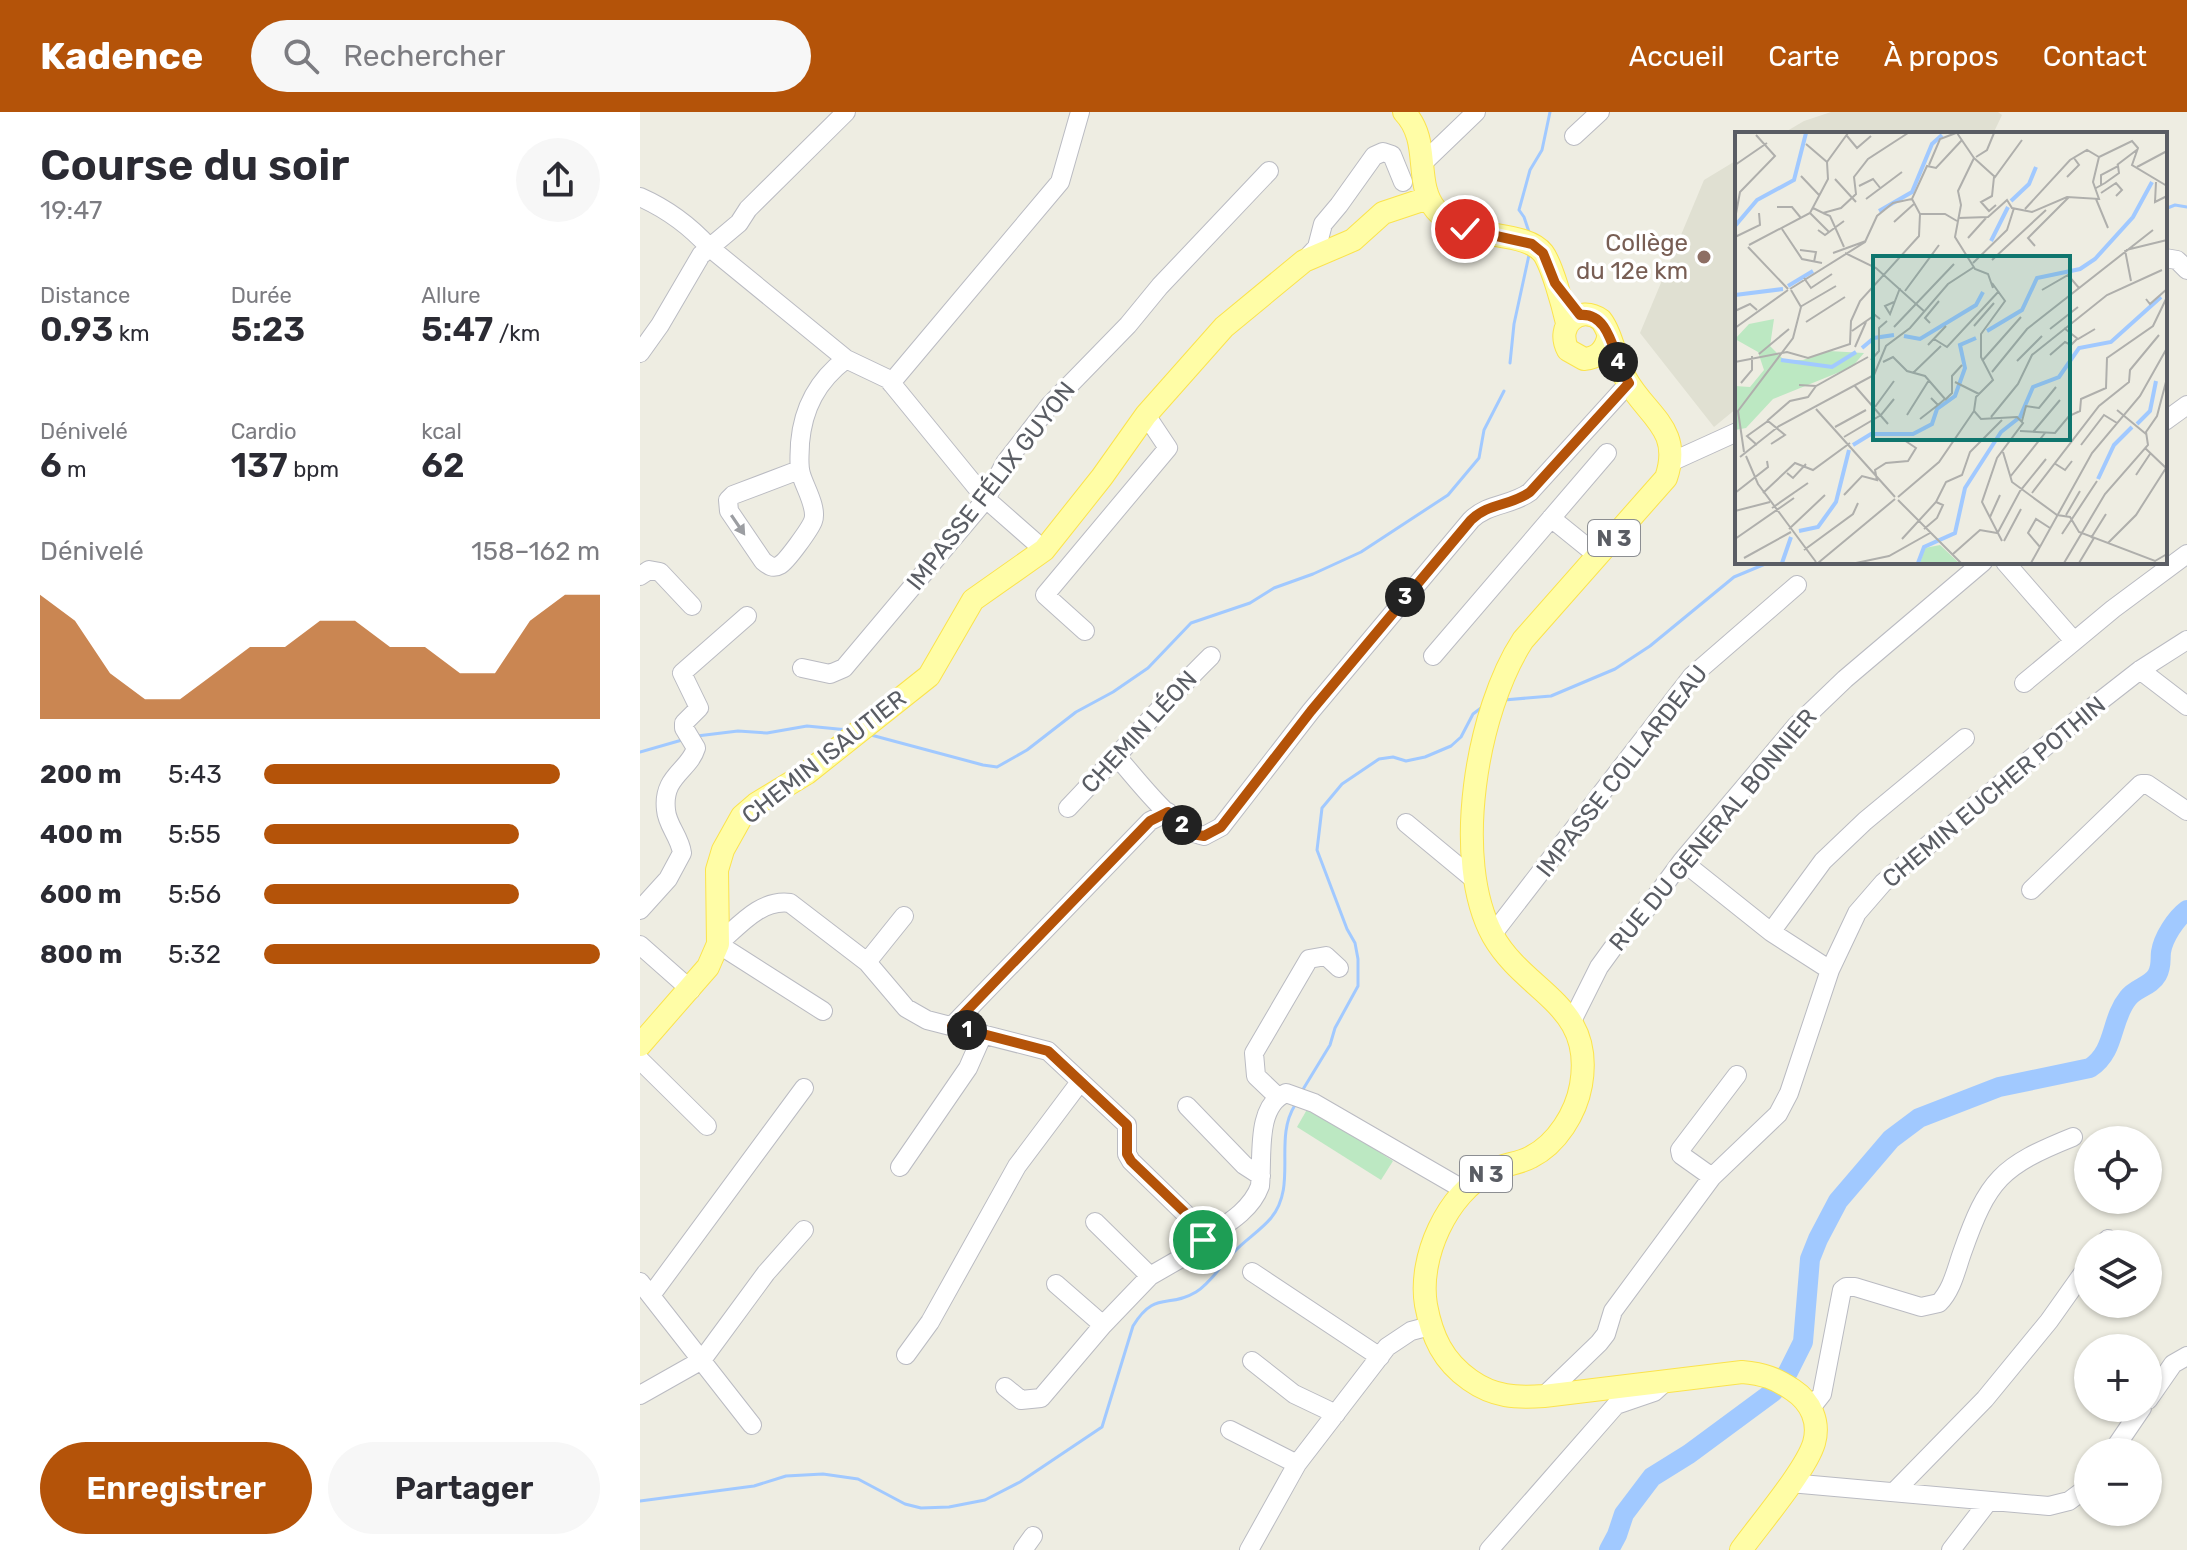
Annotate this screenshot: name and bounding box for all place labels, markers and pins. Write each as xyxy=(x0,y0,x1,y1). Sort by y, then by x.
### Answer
pin xyxy=(1431,195,1499,263)
place label: Collège du 12e km xyxy=(1576,229,1688,285)
marker: Collège du 12e km xyxy=(1695,248,1713,266)
pin: 4 xyxy=(1598,342,1638,382)
pin: 3 xyxy=(1385,577,1425,617)
pin: 2 xyxy=(1162,805,1202,845)
pin: 1 xyxy=(947,1010,987,1050)
pin xyxy=(1169,1206,1237,1274)

